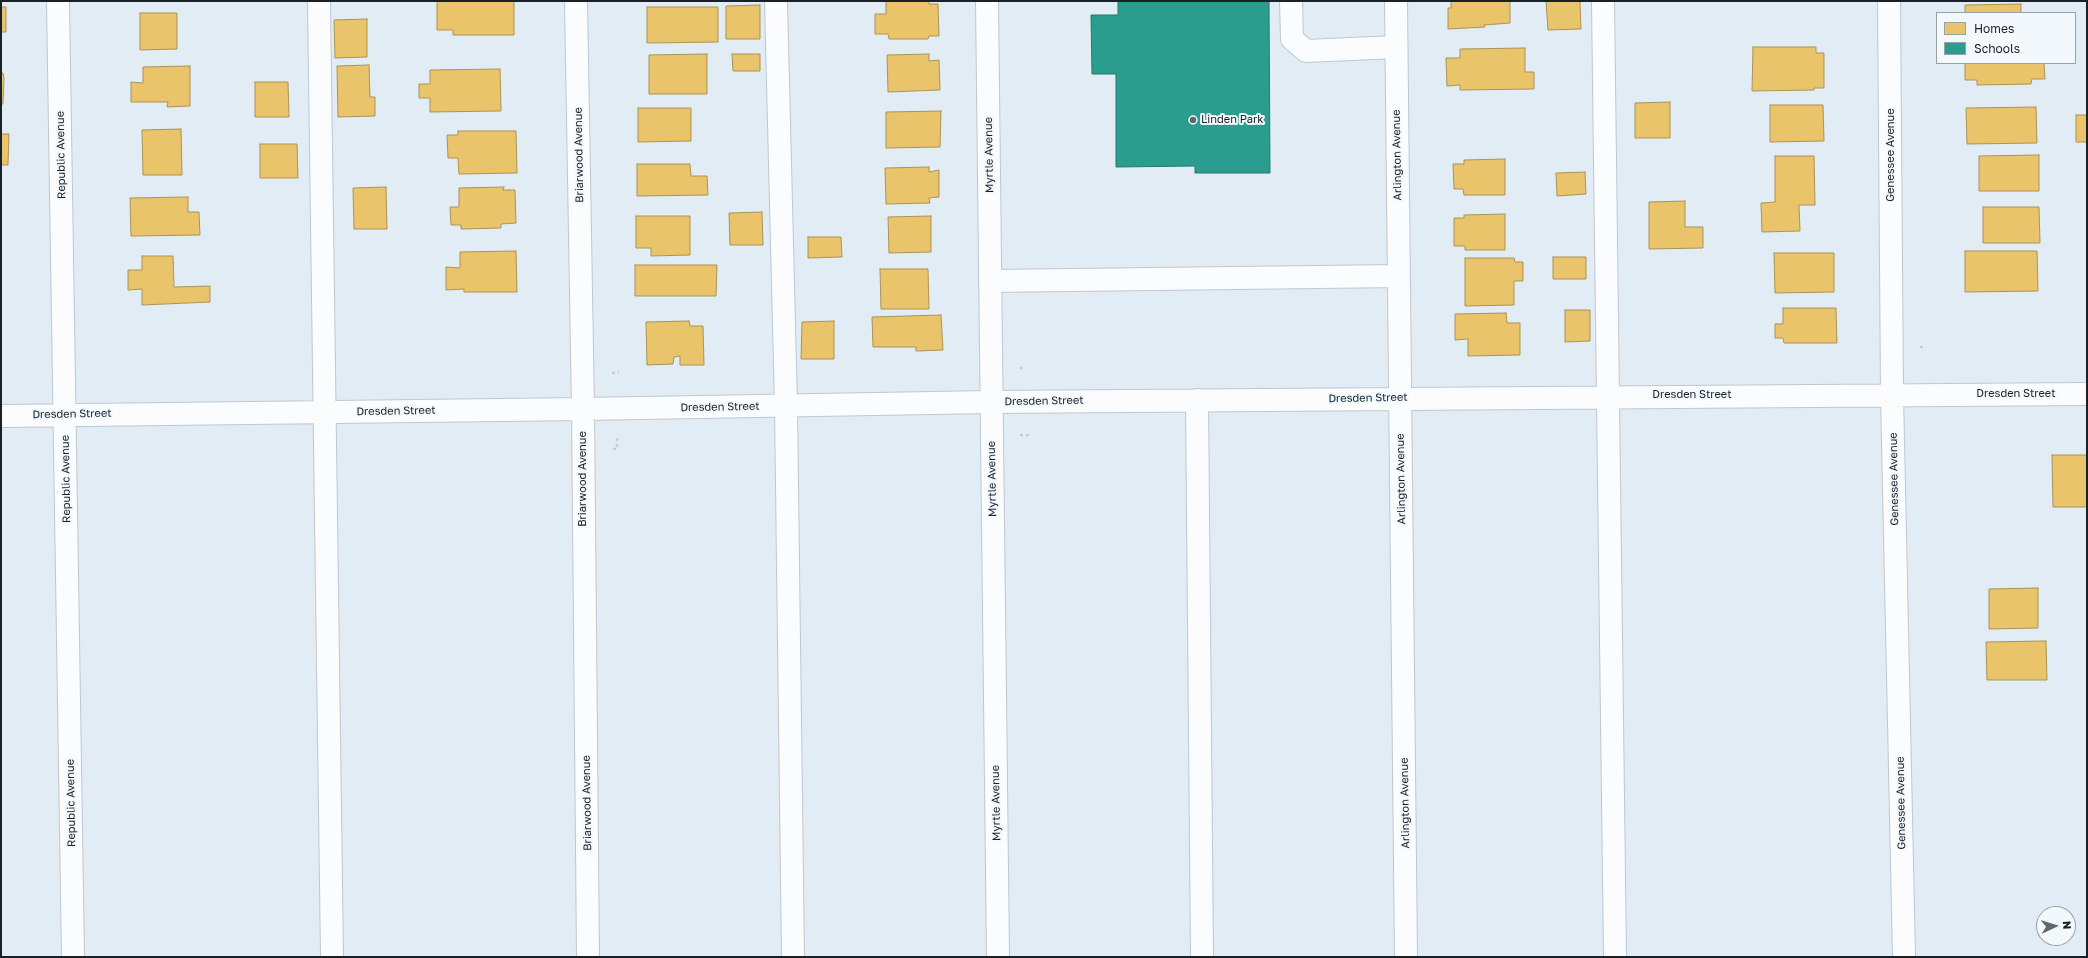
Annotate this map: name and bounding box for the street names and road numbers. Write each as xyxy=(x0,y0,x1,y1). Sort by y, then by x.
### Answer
street label: Briarwood Avenue xyxy=(572,107,586,203)
street label: Genessee Avenue xyxy=(1884,108,1898,202)
street label: Arlington Avenue xyxy=(1390,109,1404,201)
street label: Republic Avenue xyxy=(54,111,68,199)
street label: Myrtle Avenue xyxy=(982,117,996,193)
street label: Dresden Street xyxy=(1976,387,2056,401)
street label: Dresden Street xyxy=(1652,388,1732,402)
street label: Dresden Street xyxy=(1328,391,1408,405)
street label: Dresden Street xyxy=(1004,394,1084,408)
street label: Dresden Street xyxy=(680,400,760,414)
street label: Dresden Street xyxy=(356,404,436,418)
street label: Dresden Street xyxy=(32,407,112,421)
street label: Briarwood Avenue xyxy=(576,431,590,527)
street label: Genessee Avenue xyxy=(1887,432,1901,526)
street label: Arlington Avenue xyxy=(1394,433,1408,525)
street label: Republic Avenue xyxy=(59,435,73,523)
street label: Myrtle Avenue xyxy=(985,441,999,517)
street label: Briarwood Avenue xyxy=(580,755,594,851)
street label: Genessee Avenue xyxy=(1894,756,1908,850)
street label: Arlington Avenue xyxy=(1398,757,1412,849)
street label: Republic Avenue xyxy=(64,759,78,847)
street label: Myrtle Avenue xyxy=(989,765,1003,841)

